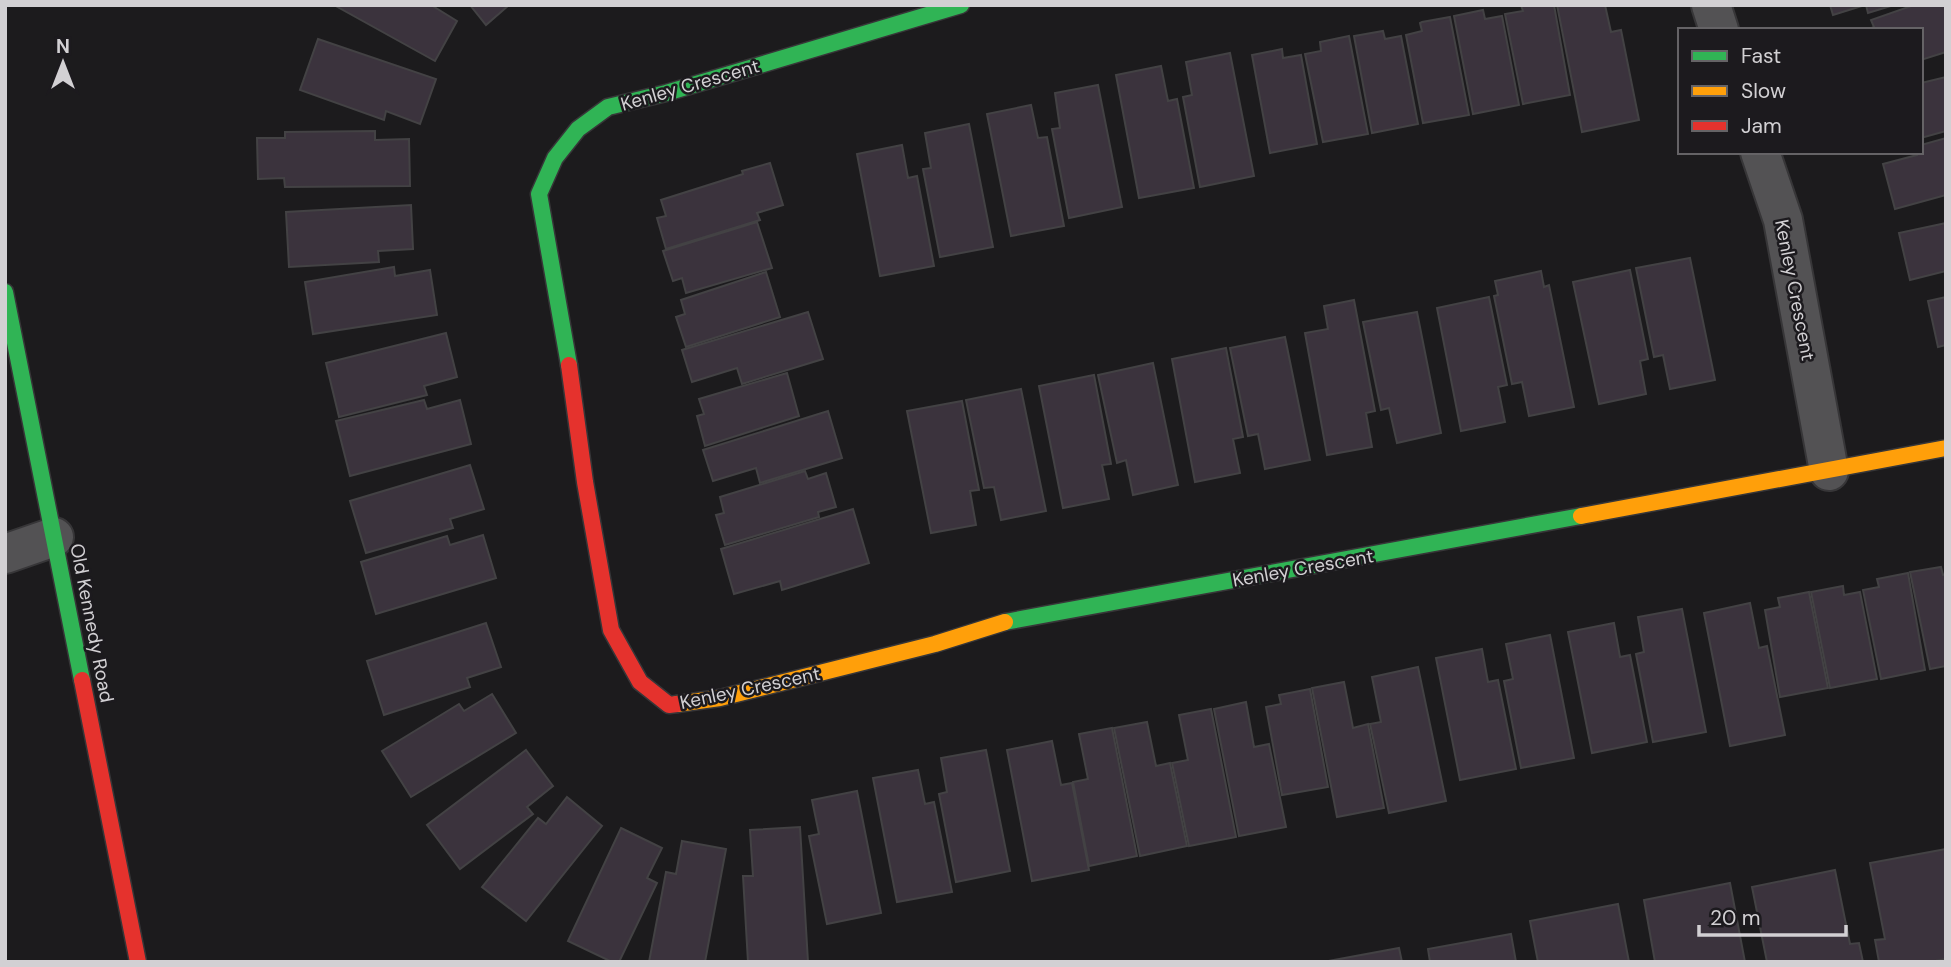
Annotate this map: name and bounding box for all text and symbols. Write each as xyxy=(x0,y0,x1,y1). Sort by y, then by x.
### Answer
north arrow xyxy=(28,28,98,98)
legend xyxy=(1678,28,1923,154)
text: N xyxy=(56,34,70,59)
text: Fast xyxy=(1741,42,1781,70)
street label: Kenley Crescent xyxy=(618,53,762,117)
text: Slow xyxy=(1741,77,1786,105)
text: Jam xyxy=(1741,112,1782,140)
street label: Kenley Crescent xyxy=(1769,217,1821,363)
street label: Old Kennedy Road xyxy=(64,541,120,705)
street label: Kenley Crescent xyxy=(1230,543,1376,593)
street label: Kenley Crescent xyxy=(677,661,823,715)
scale bar xyxy=(1699,894,1846,938)
text: 20 m xyxy=(1710,904,1761,932)

